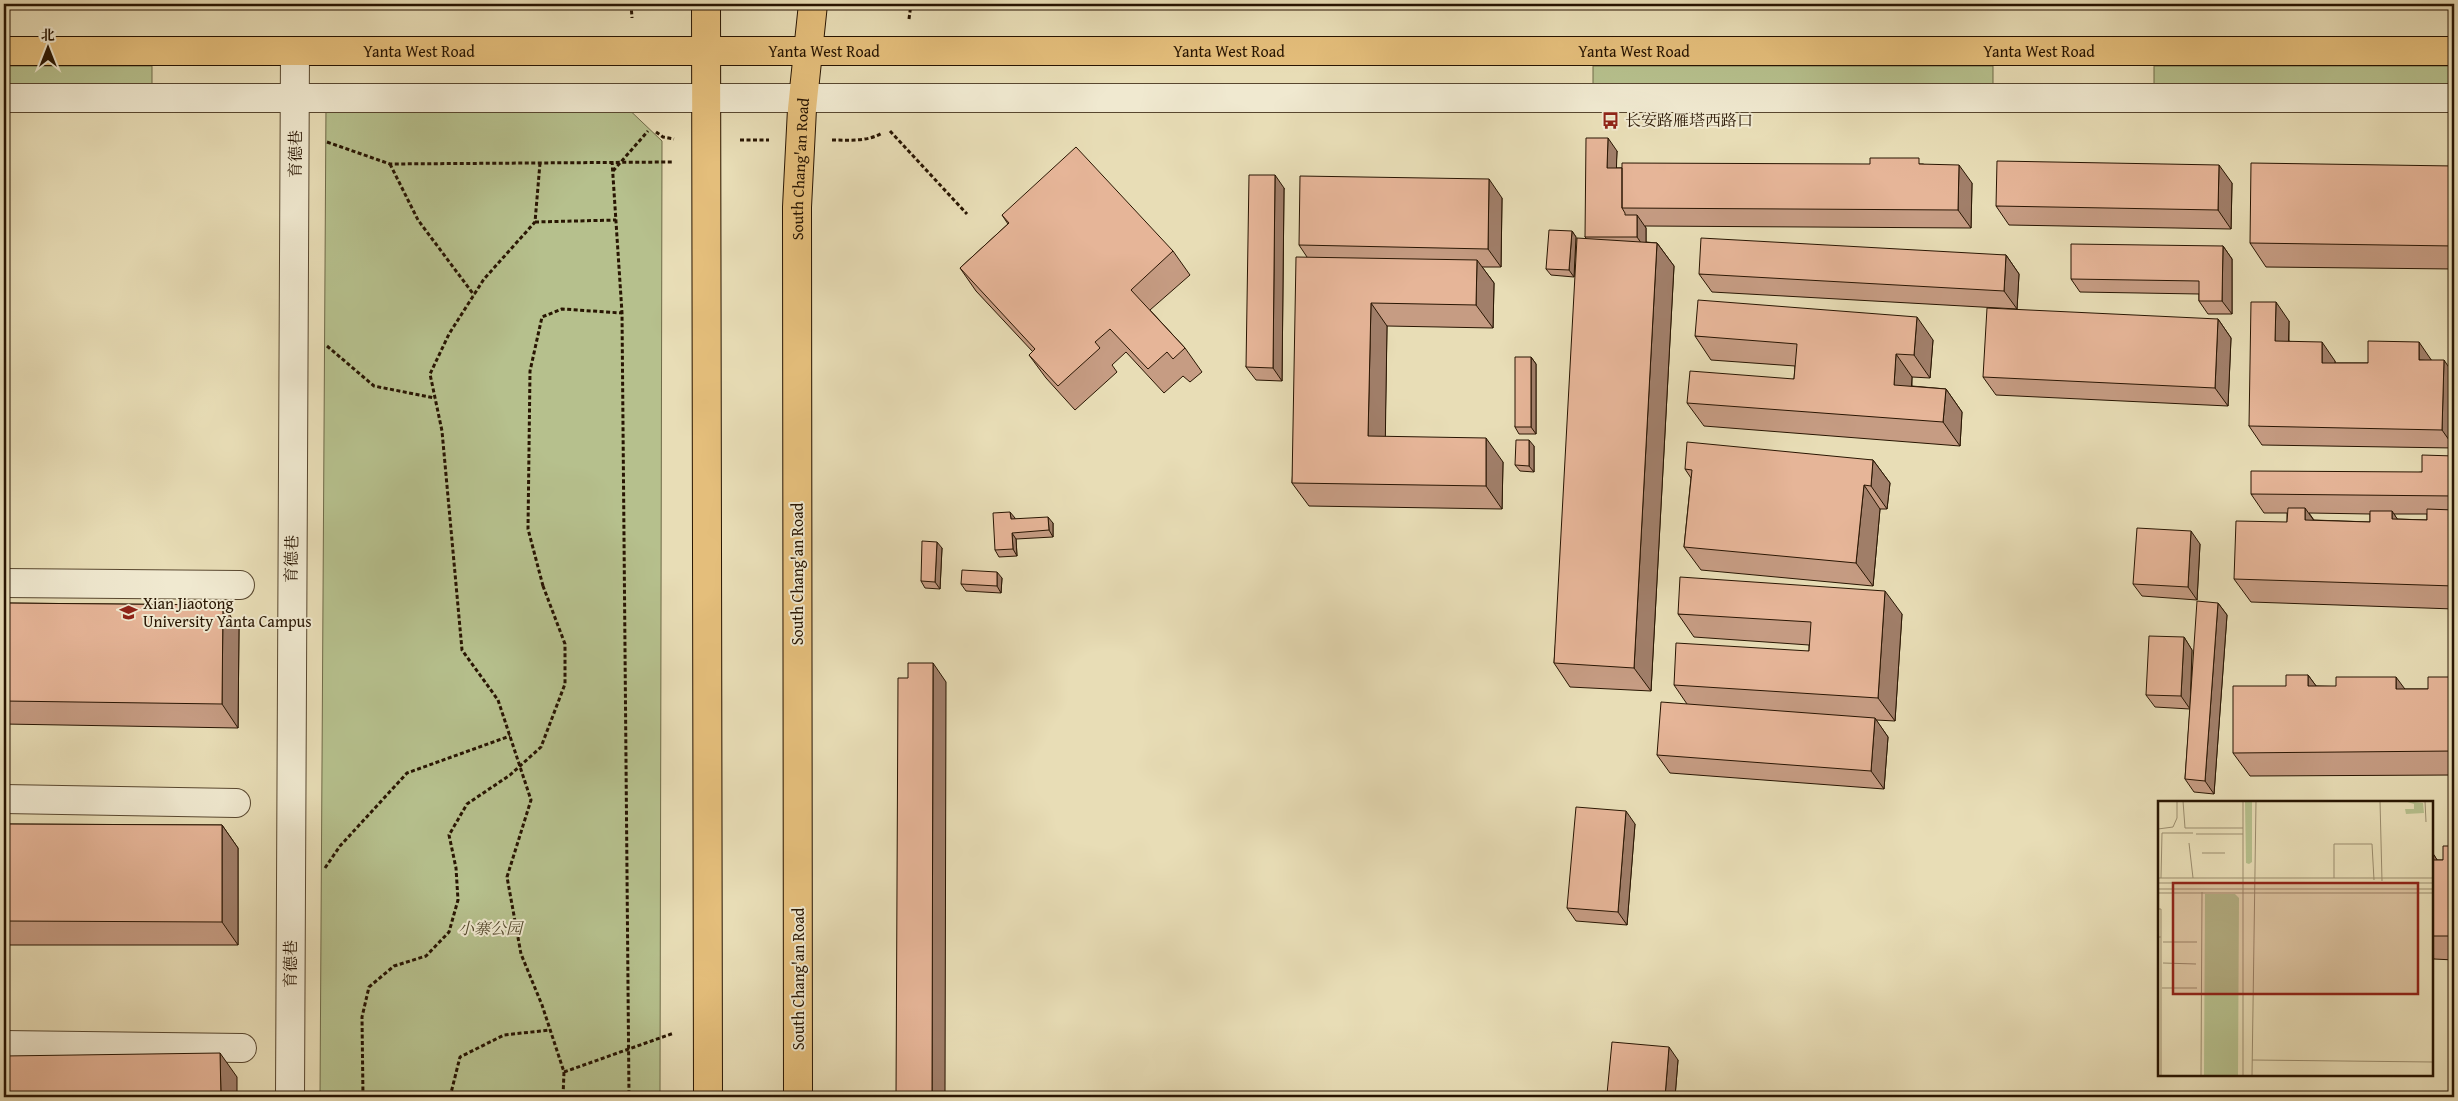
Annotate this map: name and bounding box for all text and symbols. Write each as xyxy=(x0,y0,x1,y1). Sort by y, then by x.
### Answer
north arrow xyxy=(22,22,72,72)
text: 北 xyxy=(41,25,55,45)
street label: Yanta West Road xyxy=(363,39,475,63)
street label: Yanta West Road xyxy=(768,39,880,63)
street label: Yanta West Road xyxy=(1173,39,1285,63)
street label: Yanta West Road xyxy=(1578,39,1690,63)
street label: Yanta West Road xyxy=(1983,39,2095,63)
street label: South Chang'an Road xyxy=(785,96,815,240)
place label: 长安路雁塔西路口 xyxy=(1625,108,1753,132)
bus stop icon: 长安路雁塔西路口 xyxy=(1601,110,1621,130)
street label: 育德巷 xyxy=(283,130,307,178)
street label: South Chang'an Road xyxy=(785,502,809,645)
street label: 育德巷 xyxy=(279,535,303,583)
place label: Xian Jiaotong University Yanta Campus xyxy=(143,591,312,633)
school or university icon: Xian Jiaotong University Yanta Campus xyxy=(119,602,139,622)
inset map xyxy=(2158,801,2433,1076)
street label: South Chang'an Road xyxy=(786,907,810,1050)
park label: 小寨公园 xyxy=(458,916,525,940)
street label: 育德巷 xyxy=(278,940,302,988)

